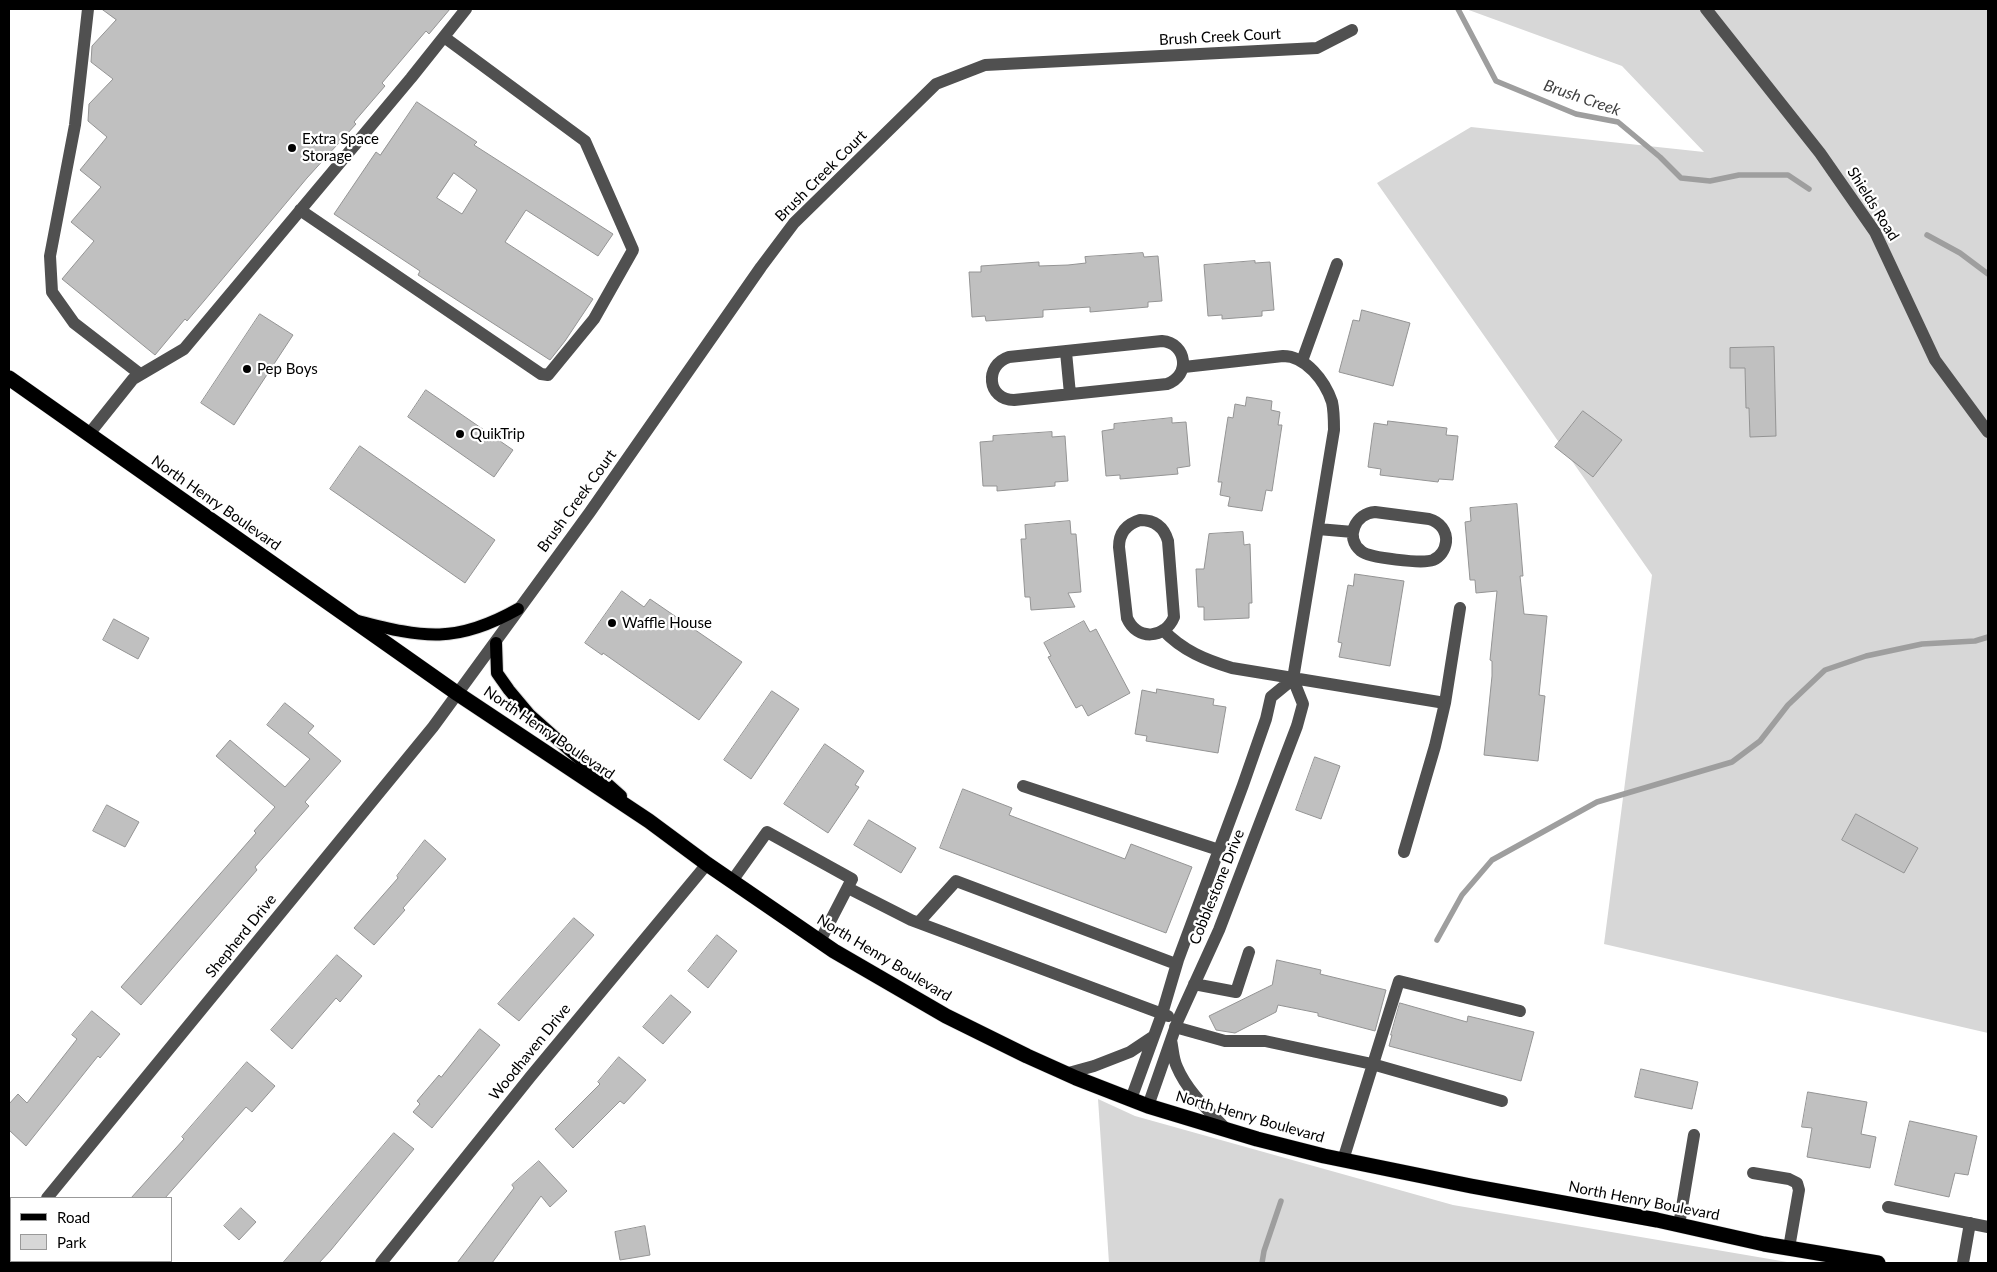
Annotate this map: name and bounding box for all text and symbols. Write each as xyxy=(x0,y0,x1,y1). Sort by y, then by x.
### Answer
street label: Brush Creek Court xyxy=(1159,25,1281,49)
water label: Brush Creek xyxy=(1541,76,1623,120)
street label: Brush Creek Court xyxy=(771,126,871,226)
place label: Extra Space Storage xyxy=(302,130,379,165)
marker: Extra Space Storage xyxy=(286,142,298,154)
street label: Shields Road xyxy=(1843,164,1903,244)
place label: Pep Boys xyxy=(257,360,318,378)
marker: Pep Boys xyxy=(241,363,253,375)
place label: QuikTrip xyxy=(470,425,525,443)
marker: QuikTrip xyxy=(454,428,466,440)
street label: Brush Creek Court xyxy=(534,446,620,556)
street label: North Henry Boulevard xyxy=(148,452,284,554)
place label: Waffle House xyxy=(622,614,712,632)
marker: Waffle House xyxy=(606,617,618,629)
street label: North Henry Boulevard xyxy=(480,683,618,783)
street label: Cobblestone Drive xyxy=(1186,827,1248,947)
street label: Shepherd Drive xyxy=(202,891,280,981)
street label: North Henry Boulevard xyxy=(814,911,954,1005)
street label: Woodhaven Drive xyxy=(486,1000,574,1104)
street label: North Henry Boulevard xyxy=(1174,1087,1326,1147)
street label: North Henry Boulevard xyxy=(1567,1178,1721,1224)
legend xyxy=(10,1197,172,1262)
text: Road xyxy=(57,1208,90,1226)
text: Park xyxy=(57,1233,86,1251)

